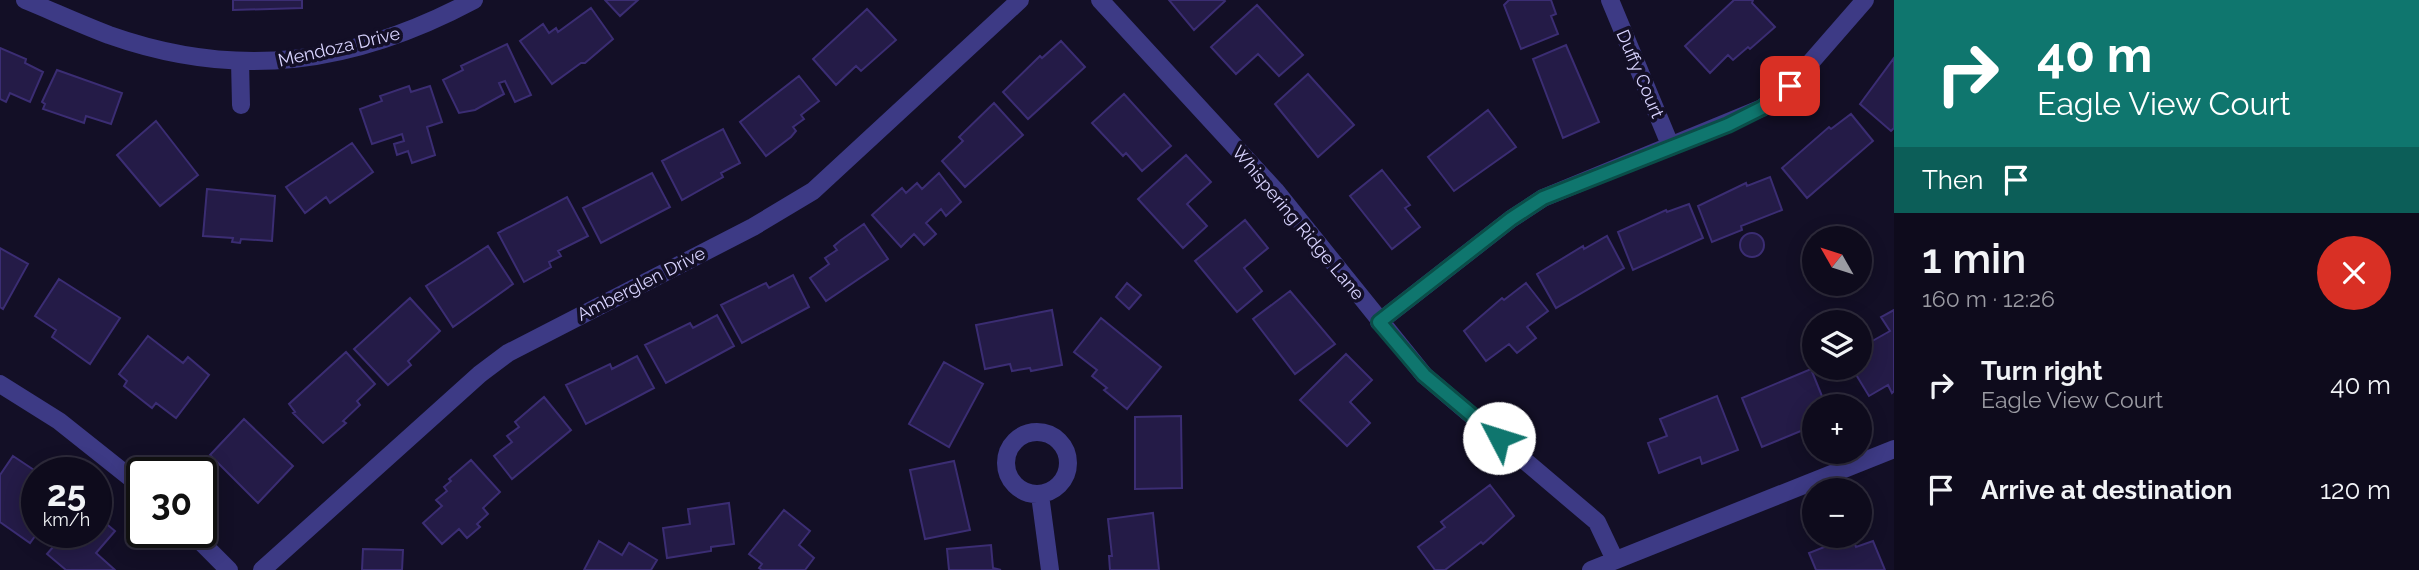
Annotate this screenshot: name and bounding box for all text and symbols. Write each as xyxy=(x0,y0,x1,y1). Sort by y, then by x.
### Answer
street label: Mendoza Drive xyxy=(276,22,402,71)
street label: Duffy Court xyxy=(1612,26,1668,121)
text: 40 m xyxy=(2037,26,2152,83)
icon: right xyxy=(1922,28,2013,119)
pin xyxy=(1760,56,1820,116)
icon: arrive xyxy=(1771,67,1809,105)
text: Eagle View Court xyxy=(2037,85,2290,122)
street label: Whispering Ridge Lane xyxy=(1228,141,1369,304)
icon: arrive xyxy=(1997,161,2035,199)
text: Then xyxy=(1922,165,1983,195)
north arrow xyxy=(1802,226,1872,296)
map controls xyxy=(1802,226,1872,548)
text: 1 min xyxy=(1922,234,2026,283)
button: close xyxy=(2317,236,2391,310)
street label: Amberglen Drive xyxy=(573,242,709,325)
text: 160 m · 12:26 xyxy=(1922,285,2055,312)
button: layers xyxy=(1802,310,1872,380)
text: Turn right xyxy=(1981,356,2102,386)
icon: right xyxy=(1922,366,1960,404)
text: 40 m xyxy=(2330,370,2391,400)
text: Eagle View Court xyxy=(1981,386,2163,413)
button: + xyxy=(1802,394,1872,464)
position arrow xyxy=(1462,401,1536,475)
speed limit sign: 30 xyxy=(126,457,217,548)
icon: arrive xyxy=(1922,471,1960,509)
text: 25 xyxy=(47,473,86,514)
text: Arrive at destination xyxy=(1981,475,2232,505)
text: 120 m xyxy=(2320,475,2391,505)
button: − xyxy=(1802,478,1872,548)
text: km/h xyxy=(43,509,90,530)

